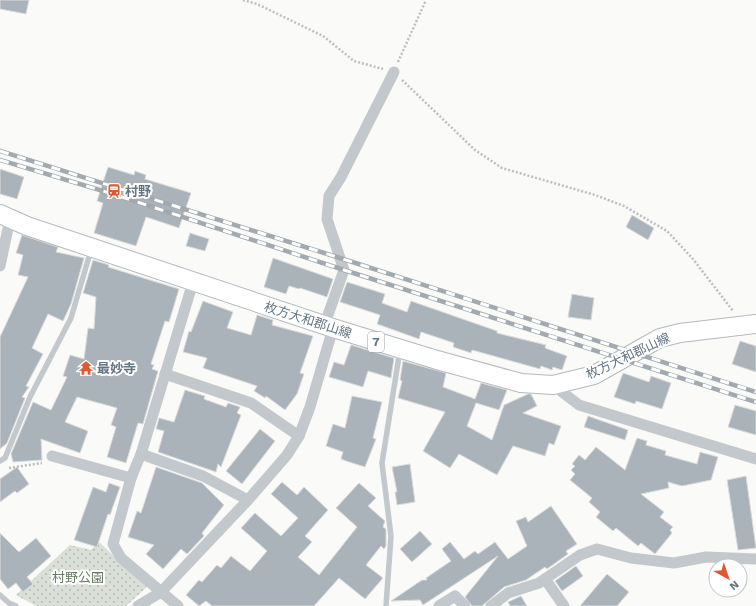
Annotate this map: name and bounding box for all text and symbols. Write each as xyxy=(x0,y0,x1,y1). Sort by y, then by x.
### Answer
station icon: 村野 xyxy=(106,183,122,199)
place label: 村野 xyxy=(125,184,151,199)
street label: 枚方大和郡山線 xyxy=(262,299,354,341)
street label: 枚方大和郡山線 xyxy=(584,330,672,382)
road number: 7 xyxy=(368,332,384,352)
temple icon: 最妙寺 xyxy=(78,360,94,376)
place label: 最妙寺 xyxy=(97,361,136,376)
north arrow xyxy=(708,558,748,598)
park label: 村野公園 xyxy=(52,570,104,585)
text: N xyxy=(727,578,741,593)

